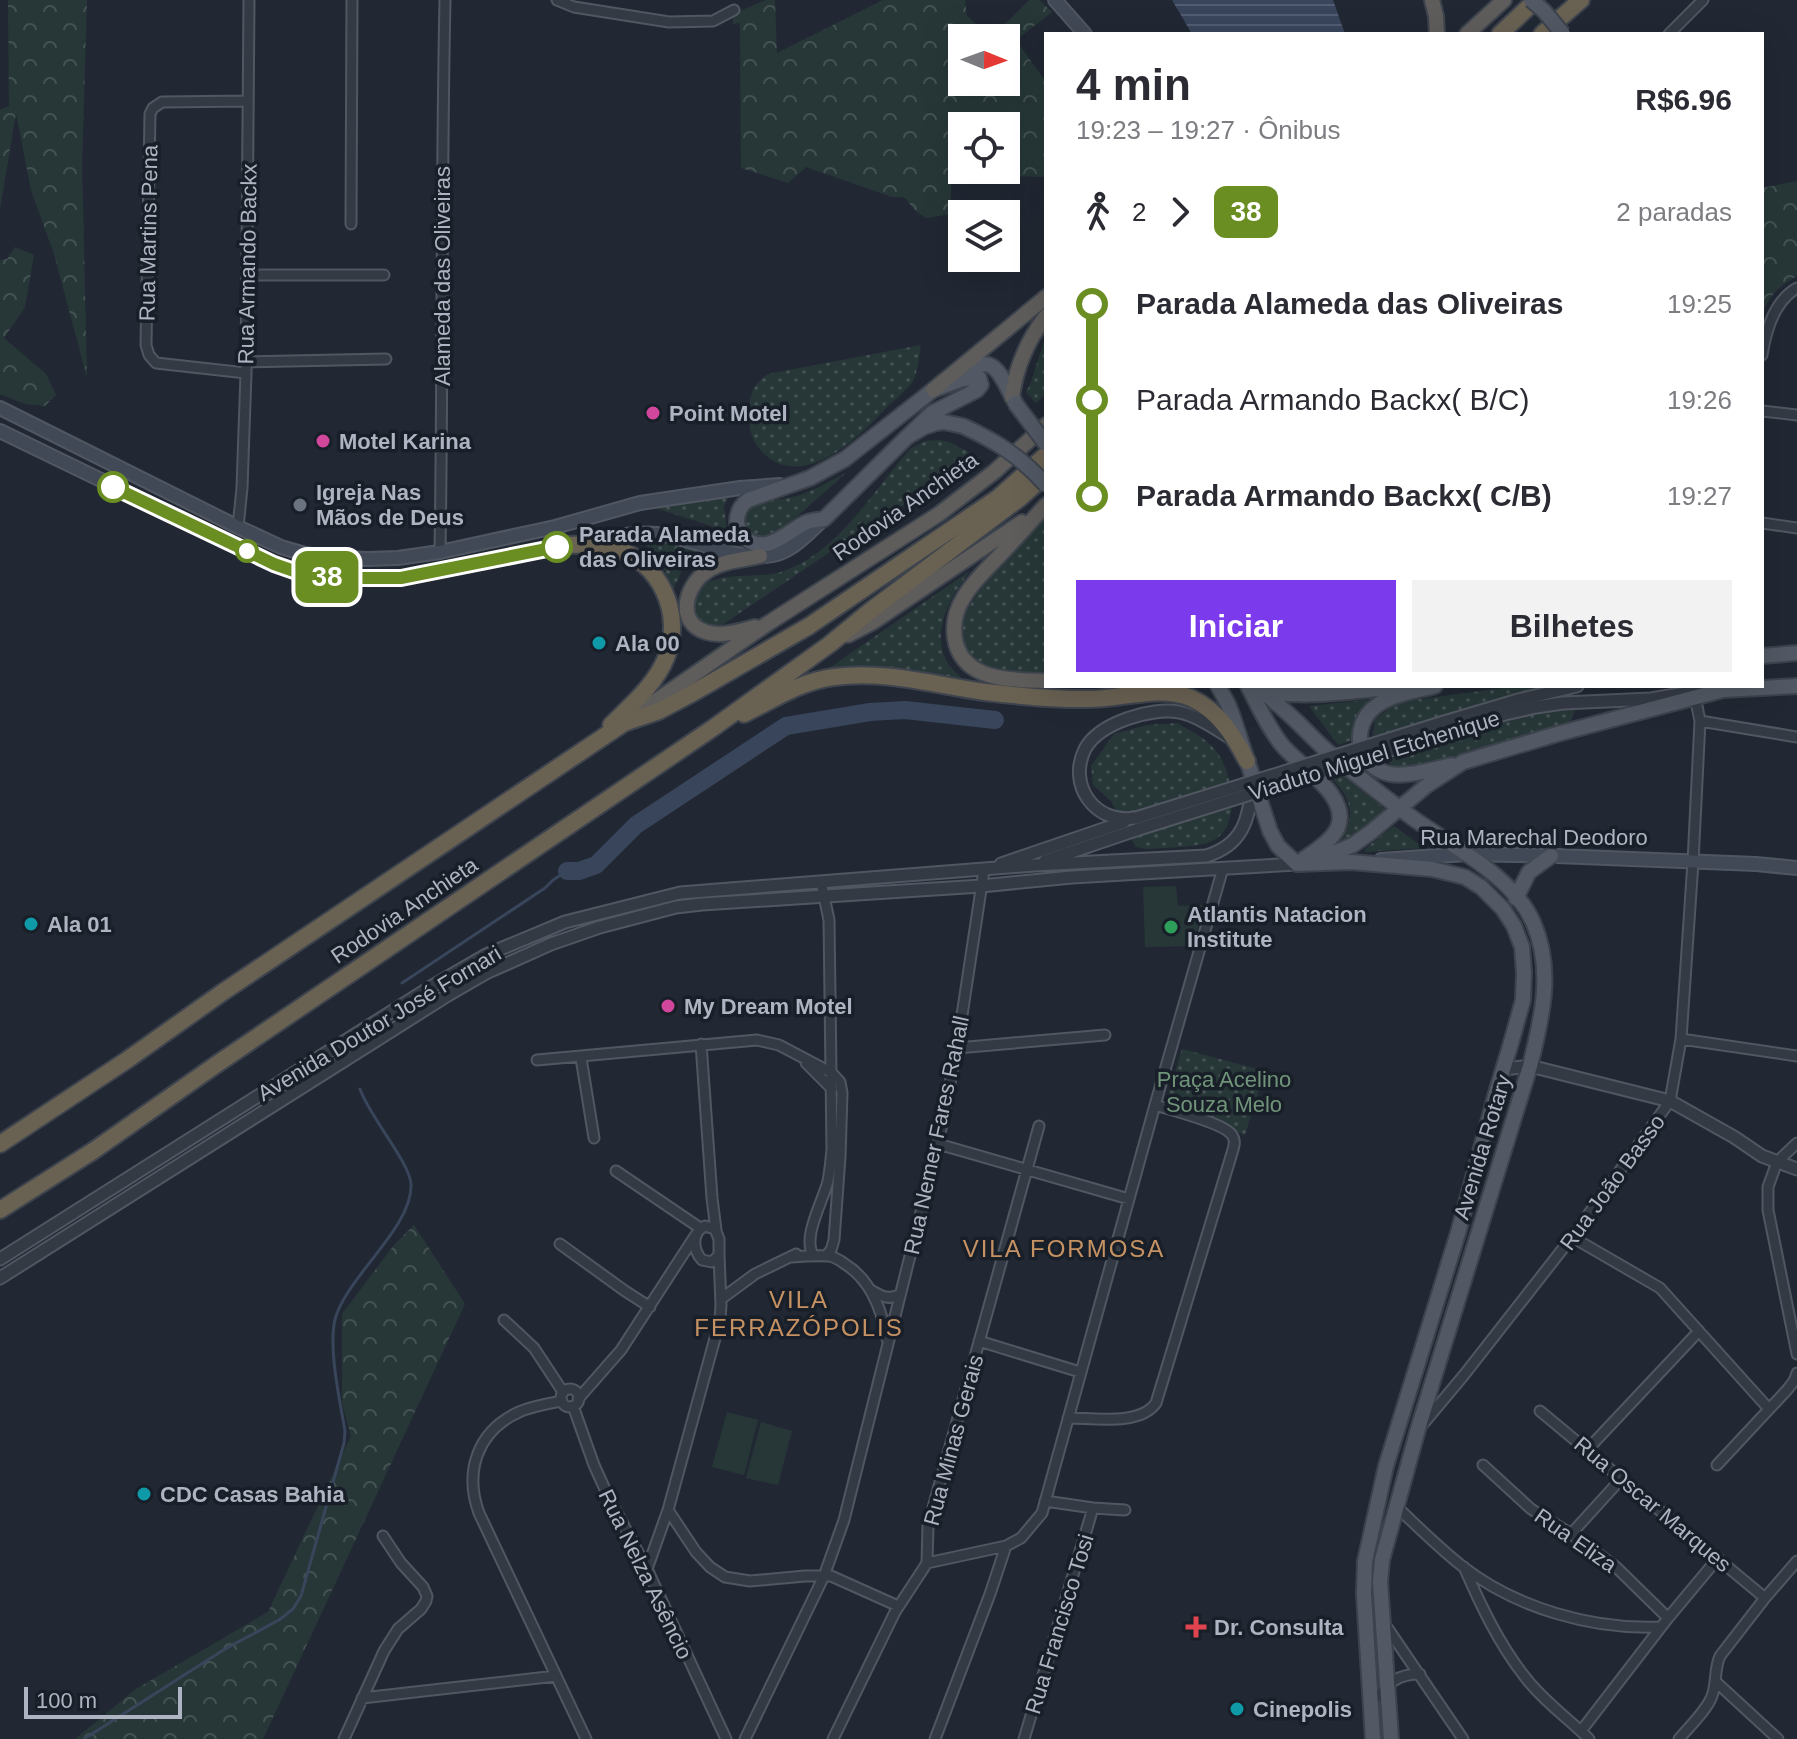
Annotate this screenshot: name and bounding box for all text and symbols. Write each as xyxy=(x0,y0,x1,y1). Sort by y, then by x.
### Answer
north arrow xyxy=(948,24,1020,96)
map controls xyxy=(948,24,1020,272)
text: 4 min xyxy=(1076,60,1191,109)
text: R$6.96 xyxy=(1635,83,1732,116)
button: locate xyxy=(948,112,1020,184)
text: 19:23 – 19:27 · Ônibus xyxy=(1076,115,1341,145)
street label: Rua Martins Pena xyxy=(134,144,163,321)
street label: Rua Armando Backx xyxy=(233,164,262,364)
street label: Alameda das Oliveiras xyxy=(430,166,455,386)
icon: walk xyxy=(1076,190,1120,234)
icon: forward xyxy=(1158,190,1202,234)
text: 38 xyxy=(1230,196,1262,227)
text: 2 xyxy=(1132,197,1146,227)
text: 2 paradas xyxy=(1616,197,1732,227)
button: layers xyxy=(948,200,1020,272)
text: Parada Alameda das Oliveiras xyxy=(1136,287,1563,320)
text: 19:25 xyxy=(1667,289,1732,319)
text: Parada Armando Backx( B/C) xyxy=(1136,383,1530,416)
text: 19:26 xyxy=(1667,385,1732,415)
place label: Point Motel xyxy=(669,401,788,426)
marker: Point Motel xyxy=(644,404,662,422)
place label: Motel Karina xyxy=(339,429,472,454)
marker: Motel Karina xyxy=(314,432,332,450)
street label: Rodovia Anchieta xyxy=(828,447,983,566)
unlabelled marker xyxy=(98,472,128,502)
text: Parada Armando Backx( C/B) xyxy=(1136,479,1552,512)
place label: Igreja Nas Mãos de Deus xyxy=(316,480,464,530)
text: 19:27 xyxy=(1667,481,1732,511)
marker: Igreja Nas Mãos de Deus xyxy=(291,496,309,514)
place label: Parada Alameda das Oliveiras xyxy=(579,522,750,572)
marker: Parada Alameda das Oliveiras xyxy=(542,532,572,562)
unlabelled marker xyxy=(236,540,258,562)
line badge: 38 xyxy=(291,551,363,603)
text: 38 xyxy=(311,561,343,592)
button: Iniciar xyxy=(1076,580,1396,672)
button: Bilhetes xyxy=(1412,580,1732,672)
place label: Ala 00 xyxy=(615,631,680,656)
marker: Ala 00 xyxy=(590,634,608,652)
street label: Viaduto Miguel Etchenique xyxy=(1246,705,1503,806)
street label: Rua Marechal Deodoro xyxy=(1420,825,1648,850)
street label: Rodovia Anchieta xyxy=(326,852,483,969)
place label: Atlantis Natacion Institute xyxy=(1187,902,1367,952)
place label: Ala 01 xyxy=(47,912,112,937)
marker: Ala 01 xyxy=(22,915,40,933)
marker: Atlantis Natacion Institute xyxy=(1162,918,1180,936)
street label: Avenida Doutor José Fornari xyxy=(253,941,506,1106)
place label: My Dream Motel xyxy=(684,994,853,1019)
marker: My Dream Motel xyxy=(659,997,677,1015)
street label: Rua Nemer Fares Rahall xyxy=(899,1014,974,1257)
park label: Praça Acelino Souza Melo xyxy=(1157,1067,1291,1117)
street label: Avenida Rotary xyxy=(1449,1072,1516,1223)
street label: Rua João Basso xyxy=(1555,1110,1670,1255)
district label: VILA FORMOSA xyxy=(963,1235,1165,1262)
district label: VILA FERRAZÓPOLIS xyxy=(694,1286,904,1341)
street label: Rua Minas Gerais xyxy=(919,1352,988,1528)
street label: Rua Oscar Marques xyxy=(1569,1432,1736,1577)
place label: CDC Casas Bahia xyxy=(160,1482,345,1507)
marker: CDC Casas Bahia xyxy=(135,1485,153,1503)
street label: Rua Nelza Asêncio xyxy=(594,1485,698,1663)
street label: Rua Eliza xyxy=(1530,1503,1622,1578)
street label: Rua Francisco Tosi xyxy=(1020,1531,1099,1717)
place label: Dr. Consulta xyxy=(1214,1615,1344,1640)
marker: Dr. Consulta xyxy=(1185,1616,1207,1638)
scale bar xyxy=(24,1683,182,1719)
text: 100 m xyxy=(36,1688,97,1713)
place label: Cinepolis xyxy=(1253,1697,1352,1722)
marker: Cinepolis xyxy=(1228,1700,1246,1718)

